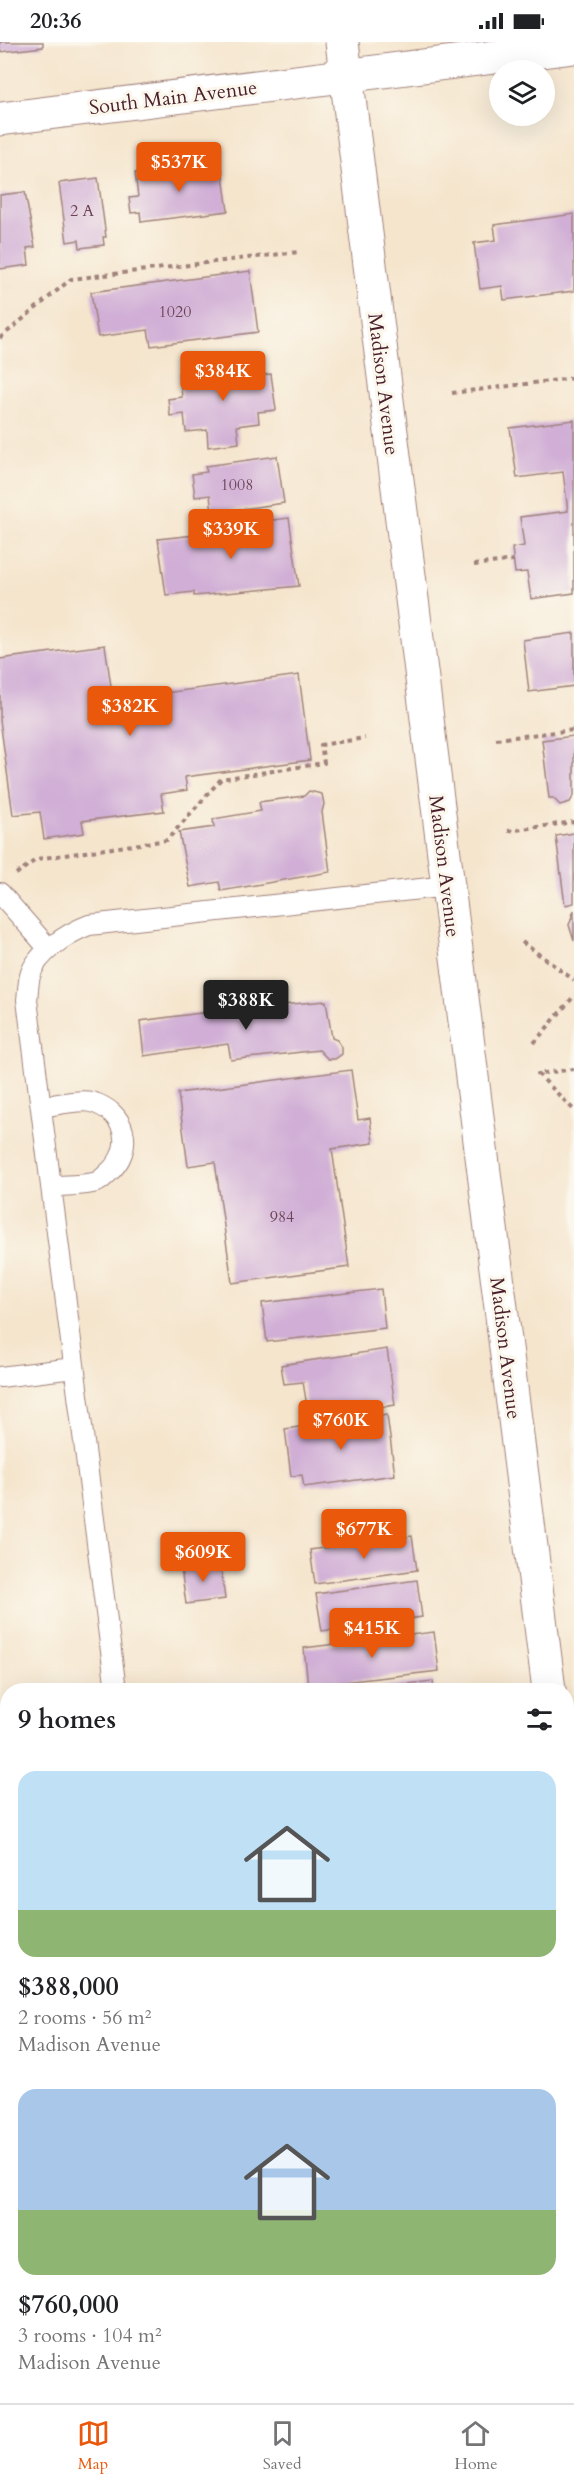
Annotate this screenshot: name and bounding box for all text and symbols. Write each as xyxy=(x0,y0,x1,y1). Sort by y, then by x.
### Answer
text: 20:36 xyxy=(30,6,81,36)
map controls xyxy=(489,60,555,126)
button: layers xyxy=(489,60,555,126)
street label: South Main Avenue xyxy=(87,74,259,121)
pin: $537K xyxy=(137,142,221,193)
text: $537K xyxy=(150,148,208,175)
house number: 2 A xyxy=(70,200,95,222)
house number: 1020 xyxy=(159,301,191,323)
street label: Madison Avenue xyxy=(361,312,406,457)
pin: $384K xyxy=(181,351,265,402)
text: $384K xyxy=(194,357,252,384)
house number: 1008 xyxy=(221,474,253,496)
pin: $339K xyxy=(189,509,273,560)
text: $339K xyxy=(202,515,260,542)
pin: $382K xyxy=(88,686,172,737)
text: $382K xyxy=(101,692,159,719)
street label: Madison Avenue xyxy=(422,794,467,939)
pin: $388K xyxy=(204,980,288,1031)
text: $388K xyxy=(217,986,275,1013)
house number: 984 xyxy=(270,1206,294,1228)
street label: Madison Avenue xyxy=(483,1276,528,1421)
pin: $760K xyxy=(299,1400,383,1451)
text: $760K xyxy=(312,1406,370,1433)
pin: $677K xyxy=(322,1509,406,1560)
text: $677K xyxy=(335,1515,393,1542)
pin: $609K xyxy=(161,1532,245,1583)
text: $609K xyxy=(174,1538,232,1565)
pin: $415K xyxy=(330,1608,414,1659)
text: $415K xyxy=(343,1614,401,1641)
text: 9 homes xyxy=(18,1702,116,1737)
icon: filters xyxy=(523,1703,556,1736)
icon: home xyxy=(233,1810,341,1918)
text: $388,000 xyxy=(18,1969,119,2004)
text: 2 rooms · 56 m² xyxy=(18,2004,151,2031)
text: Madison Avenue xyxy=(18,2031,161,2058)
icon: home xyxy=(233,2128,341,2236)
text: $760,000 xyxy=(18,2287,119,2322)
text: 3 rooms · 104 m² xyxy=(18,2322,162,2349)
text: Madison Avenue xyxy=(18,2349,161,2376)
tab: Map xyxy=(77,2417,110,2475)
tab: Saved xyxy=(263,2417,301,2475)
tab: Home xyxy=(455,2417,497,2475)

